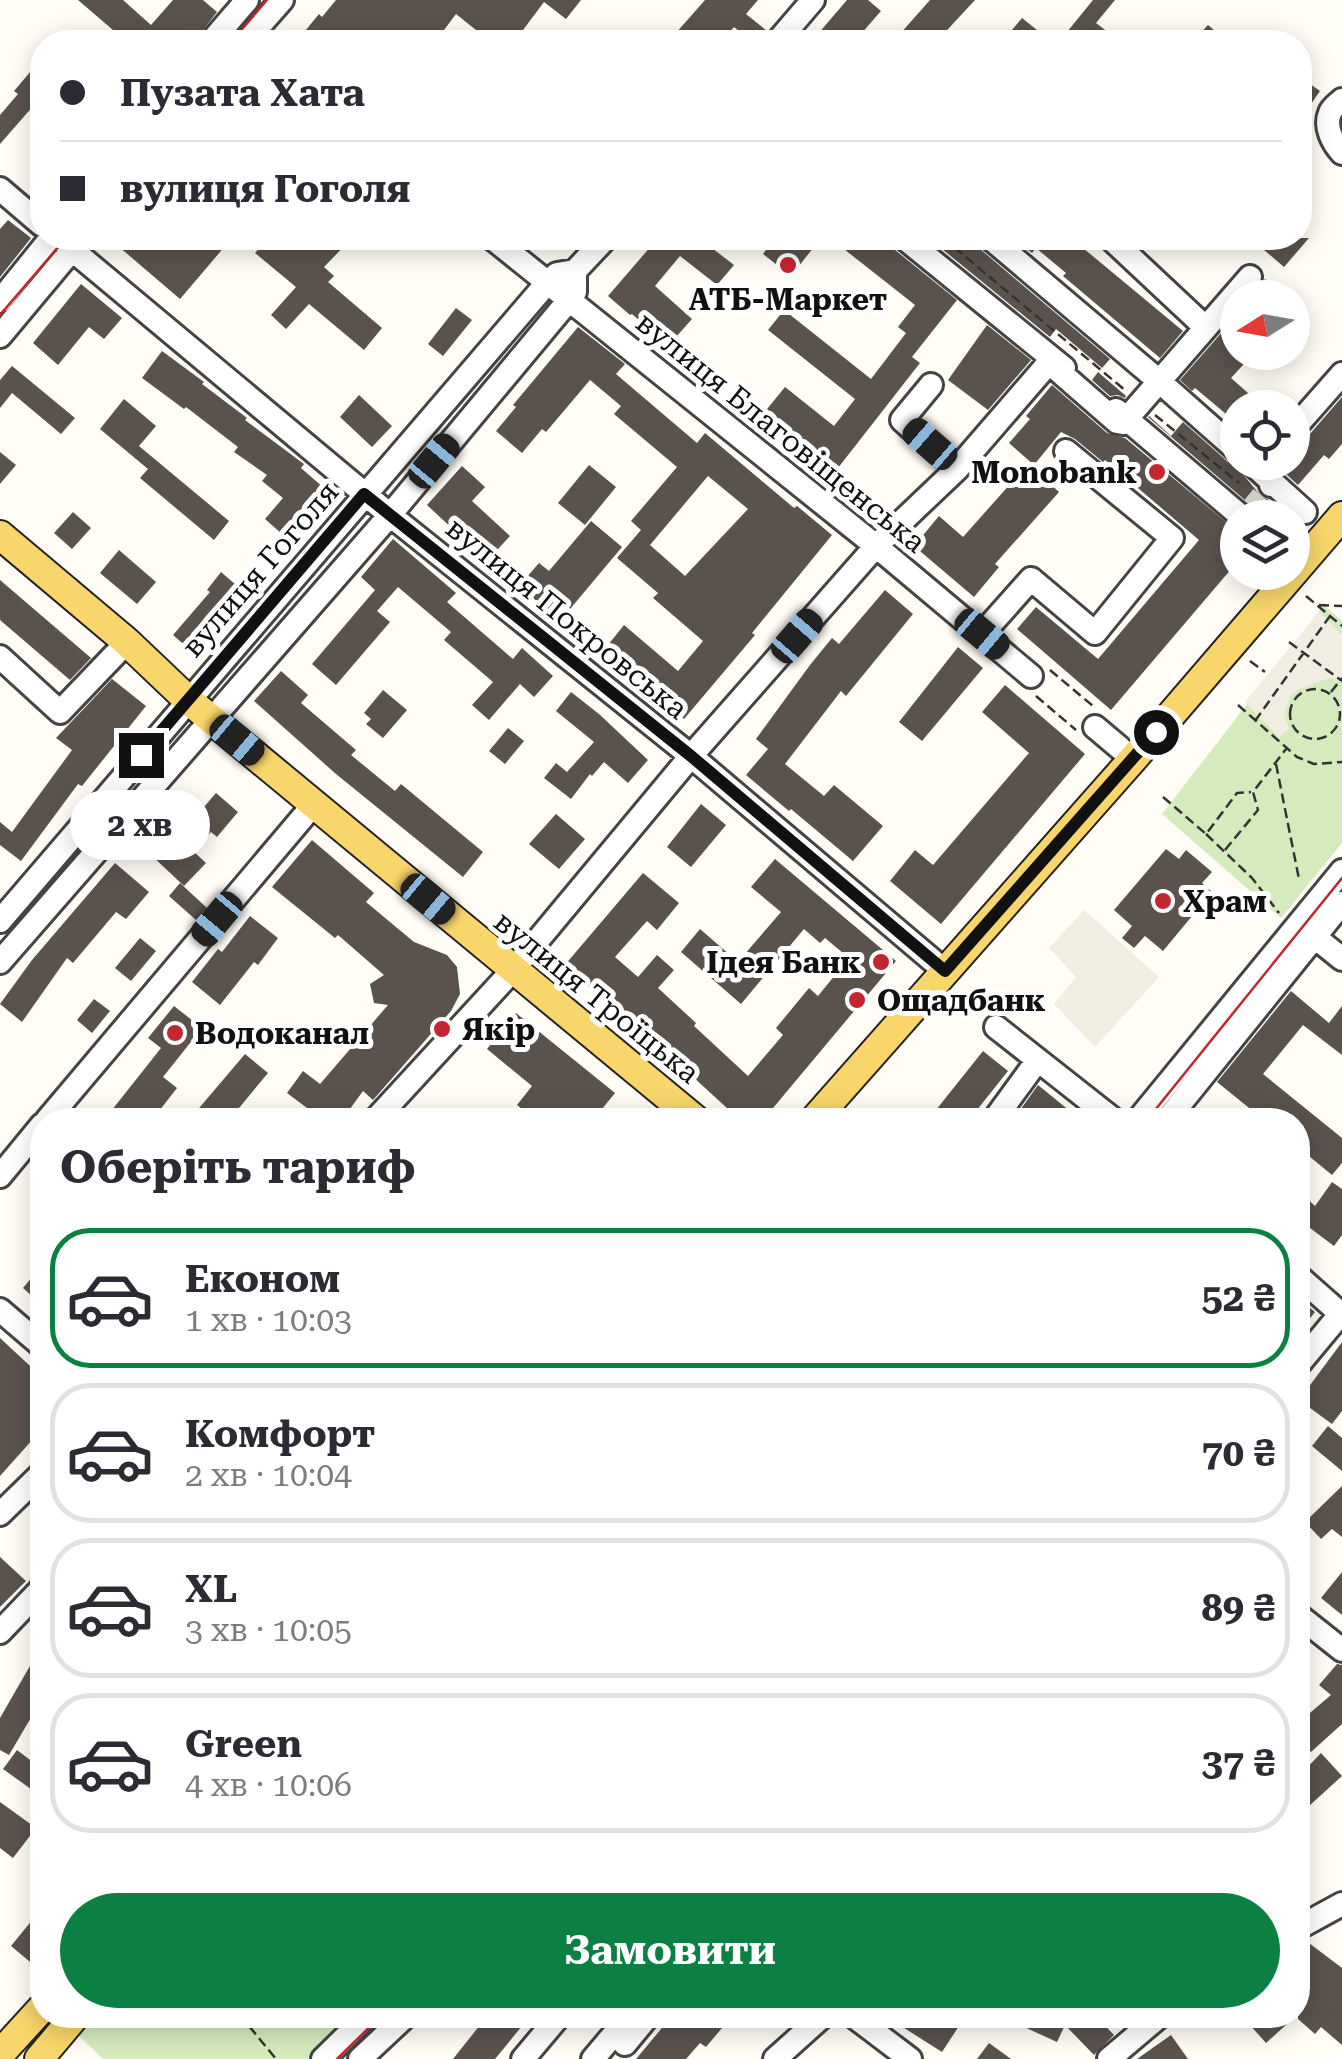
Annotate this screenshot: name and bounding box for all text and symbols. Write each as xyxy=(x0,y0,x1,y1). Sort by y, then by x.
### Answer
text: Пузата Хата xyxy=(120,71,365,115)
text: вулиця Гоголя xyxy=(120,167,410,211)
marker: АТБ-Маркет xyxy=(777,254,799,276)
north arrow xyxy=(1220,280,1310,370)
map controls xyxy=(1220,280,1310,590)
place label: АТБ-Маркет xyxy=(689,282,887,317)
street label: вулиця Благовіщенська xyxy=(629,304,933,560)
button: locate xyxy=(1220,390,1310,480)
car xyxy=(898,413,962,475)
car xyxy=(403,428,465,494)
place label: Monobank xyxy=(971,455,1137,490)
marker: Monobank xyxy=(1146,461,1168,483)
street label: вулиця Гоголя xyxy=(174,474,346,664)
button: layers xyxy=(1220,500,1310,590)
street label: вулиця Покровська xyxy=(439,510,695,726)
car xyxy=(949,603,1015,665)
car xyxy=(766,604,828,668)
car xyxy=(204,709,270,771)
route start xyxy=(1134,710,1179,755)
route end xyxy=(119,733,164,778)
callout: 2 хв xyxy=(71,790,211,860)
text: 2 хв xyxy=(108,806,172,844)
car xyxy=(395,868,461,930)
place label: Храм xyxy=(1183,884,1267,919)
car xyxy=(186,886,248,952)
marker: Храм xyxy=(1152,890,1174,912)
street label: вулиця Троїцька xyxy=(487,904,707,1090)
place label: Ідея Банк xyxy=(707,945,861,980)
marker: Ідея Банк xyxy=(870,951,892,973)
place label: Ощадбанк xyxy=(877,983,1046,1018)
marker: Ощадбанк xyxy=(846,989,868,1011)
place label: Якір xyxy=(462,1012,535,1047)
place label: Водоканал xyxy=(195,1016,369,1051)
marker: Якір xyxy=(431,1018,453,1040)
marker: Водоканал xyxy=(164,1022,186,1044)
text: Оберіть тариф xyxy=(60,1141,416,1194)
icon: car xyxy=(65,1253,155,1343)
text: Економ xyxy=(185,1257,340,1301)
text: 52 ₴ xyxy=(1202,1276,1275,1320)
text: 1 хв · 10:03 xyxy=(185,1301,352,1339)
icon: car xyxy=(65,1408,155,1498)
text: Комфорт xyxy=(185,1412,375,1456)
text: 70 ₴ xyxy=(1202,1431,1275,1475)
text: 2 хв · 10:04 xyxy=(185,1456,352,1494)
icon: car xyxy=(65,1563,155,1653)
text: XL xyxy=(185,1567,237,1611)
text: 89 ₴ xyxy=(1202,1586,1275,1630)
text: 3 хв · 10:05 xyxy=(185,1611,352,1649)
icon: car xyxy=(65,1718,155,1808)
text: Green xyxy=(185,1722,302,1766)
text: 37 ₴ xyxy=(1202,1741,1275,1785)
text: 4 хв · 10:06 xyxy=(185,1766,352,1804)
button: Замовити xyxy=(60,1893,1280,2008)

